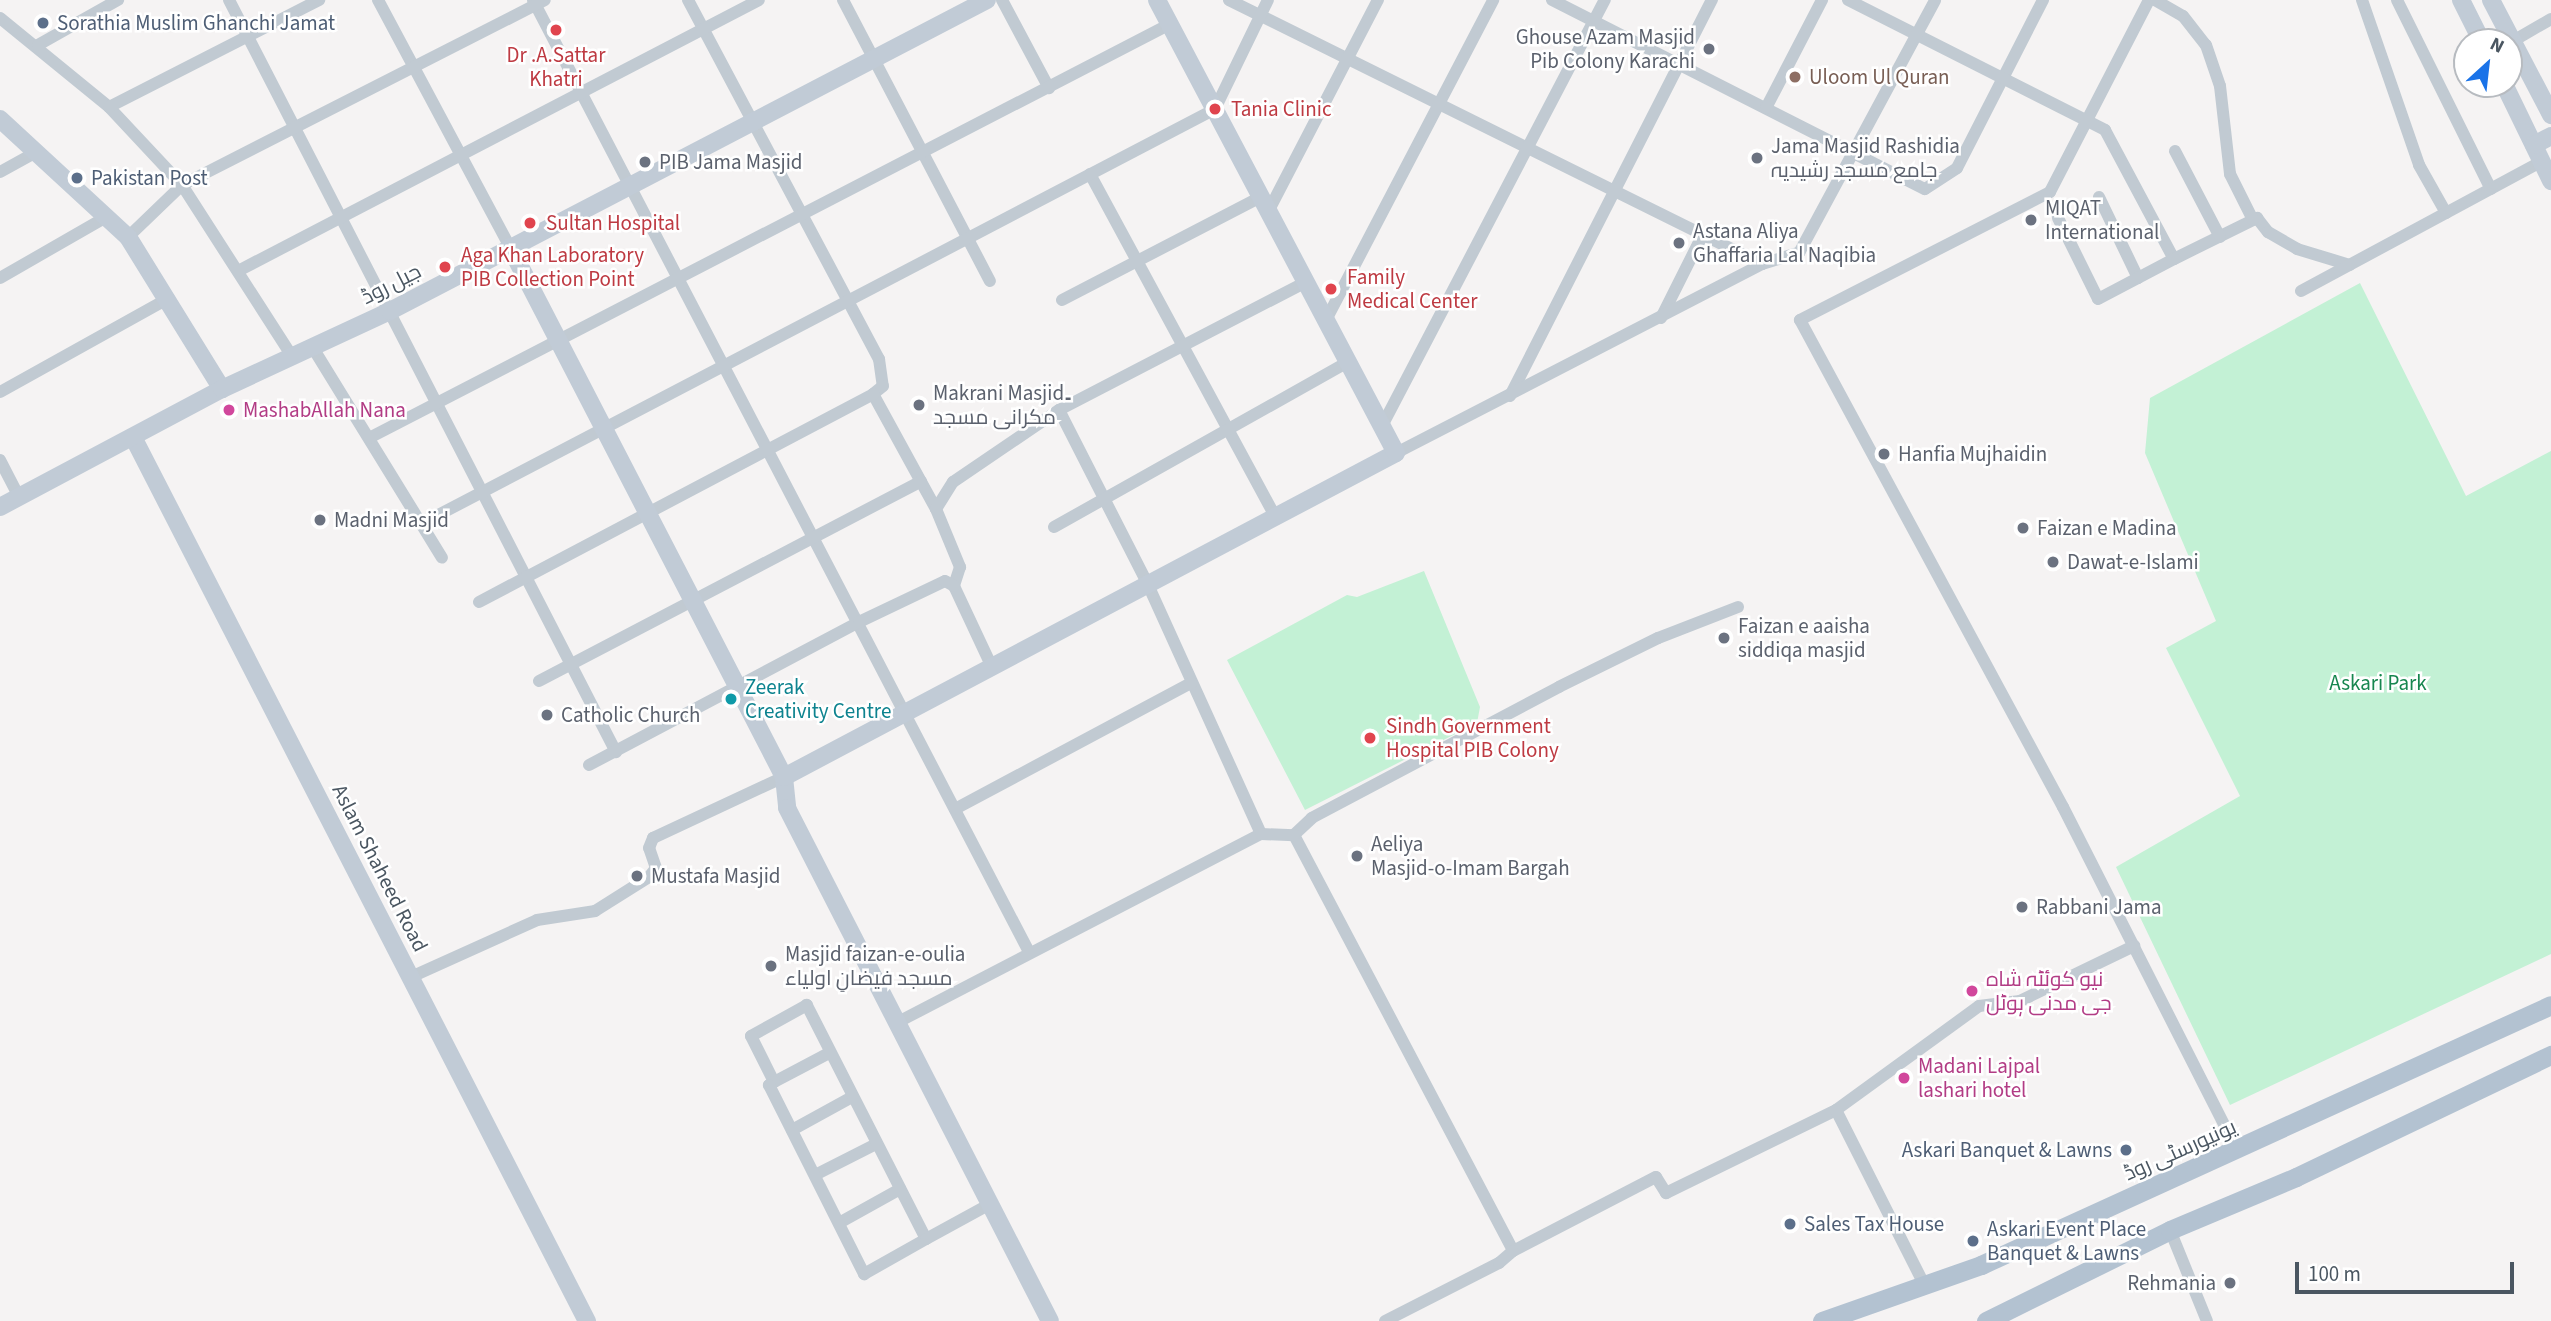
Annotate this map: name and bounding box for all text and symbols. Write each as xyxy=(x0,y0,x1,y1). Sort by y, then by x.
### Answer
place label: Sorathia Muslim Ghanchi Jamat xyxy=(57,10,335,36)
marker: Sorathia Muslim Ghanchi Jamat xyxy=(35,15,51,31)
marker: Dr .A.Sattar Khatri xyxy=(546,20,566,40)
place label: Ghouse Azam Masjid Pib Colony Karachi xyxy=(1516,24,1695,74)
north arrow xyxy=(2453,28,2523,98)
text: N xyxy=(2485,31,2509,61)
marker: Ghouse Azam Masjid Pib Colony Karachi xyxy=(1701,41,1717,57)
place label: Dr .A.Sattar Khatri xyxy=(507,42,605,92)
place label: Uloom Ul Quran xyxy=(1809,64,1950,90)
marker: Uloom Ul Quran xyxy=(1787,69,1803,85)
place label: Tania Clinic xyxy=(1231,96,1331,122)
marker: Tania Clinic xyxy=(1205,99,1225,119)
place label: Jama Masjid Rashidia جامع مسجد رشیدیہ xyxy=(1771,133,1960,183)
place label: PIB Jama Masjid xyxy=(659,149,802,175)
marker: Jama Masjid Rashidia جامع مسجد رشیدیہ xyxy=(1749,150,1765,166)
marker: PIB Jama Masjid xyxy=(637,154,653,170)
place label: Pakistan Post xyxy=(91,165,208,191)
marker: Pakistan Post xyxy=(69,170,85,186)
place label: MIQAT International xyxy=(2045,195,2159,245)
place label: Sultan Hospital xyxy=(546,210,680,236)
marker: MIQAT International xyxy=(2023,212,2039,228)
marker: Sultan Hospital xyxy=(520,213,540,233)
place label: Astana Aliya Ghaffaria Lal Naqibia xyxy=(1693,218,1876,268)
marker: Astana Aliya Ghaffaria Lal Naqibia xyxy=(1671,235,1687,251)
place label: Aga Khan Laboratory PIB Collection Point xyxy=(461,242,644,292)
marker: Aga Khan Laboratory PIB Collection Point xyxy=(435,257,455,277)
street label: جیل روڈ xyxy=(357,258,425,310)
place label: Family Medical Center xyxy=(1347,264,1477,314)
marker: Family Medical Center xyxy=(1321,279,1341,299)
place label: Makrani Masjid۔ مکرانی مسجد xyxy=(933,380,1072,430)
place label: MashabAllah Nana xyxy=(243,397,406,423)
marker: Makrani Masjid۔ مکرانی مسجد xyxy=(911,397,927,413)
marker: MashabAllah Nana xyxy=(221,402,237,418)
place label: Hanfia Mujhaidin xyxy=(1898,441,2047,467)
marker: Hanfia Mujhaidin xyxy=(1876,446,1892,462)
place label: Madni Masjid xyxy=(334,507,449,533)
marker: Madni Masjid xyxy=(312,512,328,528)
place label: Faizan e Madina xyxy=(2037,515,2176,541)
marker: Faizan e Madina xyxy=(2015,520,2031,536)
place label: Dawat-e-Islami xyxy=(2067,549,2199,575)
marker: Dawat-e-Islami xyxy=(2045,554,2061,570)
place label: Faizan e aaisha siddiqa masjid xyxy=(1738,613,1870,663)
marker: Faizan e aaisha siddiqa masjid xyxy=(1716,630,1732,646)
park label: Askari Park xyxy=(2329,670,2427,696)
place label: Zeerak Creativity Centre xyxy=(745,674,891,724)
marker: Zeerak Creativity Centre xyxy=(723,691,739,707)
place label: Catholic Church xyxy=(561,702,700,728)
marker: Catholic Church xyxy=(539,707,555,723)
place label: Sindh Government Hospital PIB Colony xyxy=(1386,713,1559,763)
marker: Sindh Government Hospital PIB Colony xyxy=(1360,728,1380,748)
street label: Aslam Shaheed Road xyxy=(327,780,433,956)
place label: Aeliya Masjid-o-Imam Bargah xyxy=(1371,831,1570,881)
marker: Aeliya Masjid-o-Imam Bargah xyxy=(1349,848,1365,864)
place label: Mustafa Masjid xyxy=(651,863,780,889)
marker: Mustafa Masjid xyxy=(629,868,645,884)
place label: Rabbani Jama xyxy=(2036,894,2161,920)
marker: Rabbani Jama xyxy=(2014,899,2030,915)
place label: Masjid faizan-e-oulia مسجد فیضانِ اولیاء xyxy=(785,941,965,991)
marker: Masjid faizan-e-oulia مسجد فیضانِ اولیاء xyxy=(763,958,779,974)
place label: نیو کوئٹہ شاہ جی مدنی ہوٹل xyxy=(1986,966,2112,1016)
marker: نیو کوئٹہ شاہ جی مدنی ہوٹل xyxy=(1964,983,1980,999)
place label: Madani Lajpal lashari hotel xyxy=(1918,1053,2040,1103)
marker: Madani Lajpal lashari hotel xyxy=(1896,1070,1912,1086)
street label: یونیورسٹی روڈ xyxy=(2120,1114,2240,1186)
place label: Askari Banquet & Lawns xyxy=(1902,1137,2112,1163)
marker: Askari Banquet & Lawns xyxy=(2118,1142,2134,1158)
place label: Sales Tax House xyxy=(1804,1211,1944,1237)
marker: Sales Tax House xyxy=(1782,1216,1798,1232)
place label: Askari Event Place Banquet & Lawns xyxy=(1987,1216,2146,1266)
marker: Askari Event Place Banquet & Lawns xyxy=(1965,1233,1981,1249)
scale bar xyxy=(2299,1248,2518,1292)
text: 100 m xyxy=(2308,1259,2361,1289)
place label: Rehmania xyxy=(2127,1270,2216,1296)
marker: Rehmania xyxy=(2222,1275,2238,1291)

